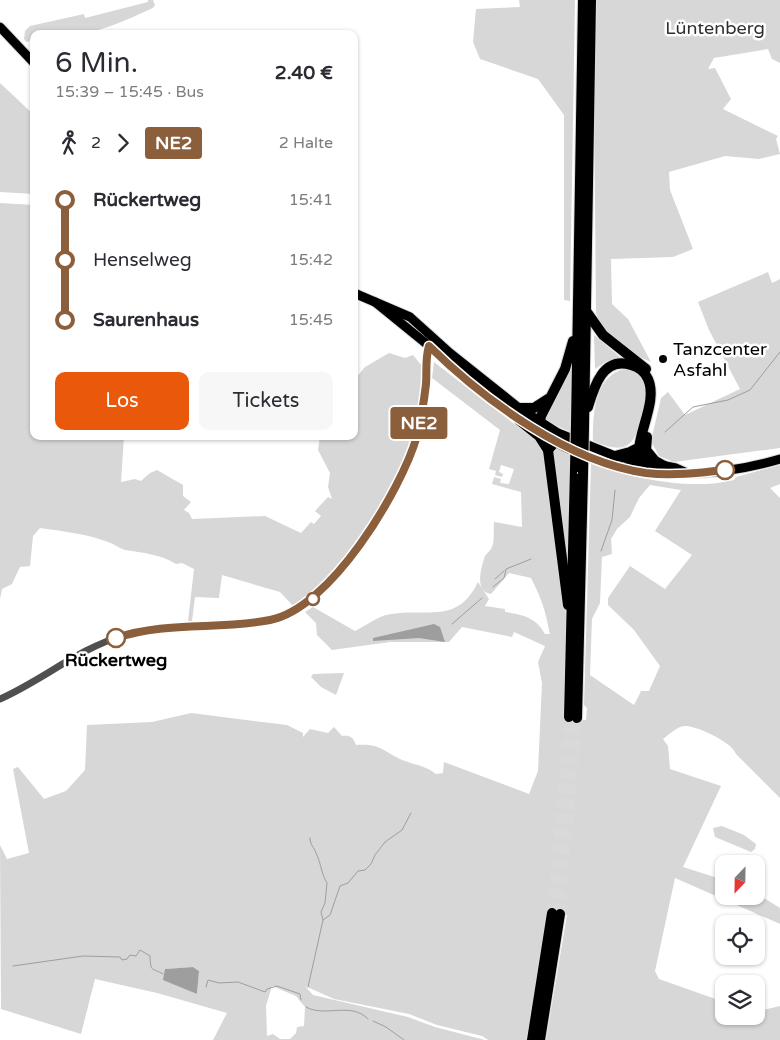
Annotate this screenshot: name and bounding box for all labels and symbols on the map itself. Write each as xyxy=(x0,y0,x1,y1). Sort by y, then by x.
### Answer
park label: Lüntenberg xyxy=(665,17,765,39)
place label: Tanzcenter Asfahl xyxy=(673,338,767,381)
marker: Tanzcenter Asfahl xyxy=(657,353,669,365)
line badge: NE2 xyxy=(390,407,448,439)
unlabelled marker xyxy=(715,460,735,480)
unlabelled marker xyxy=(306,592,320,606)
marker: Rückertweg xyxy=(106,628,126,648)
place label: Rückertweg xyxy=(65,649,167,671)
north arrow xyxy=(715,855,765,905)

